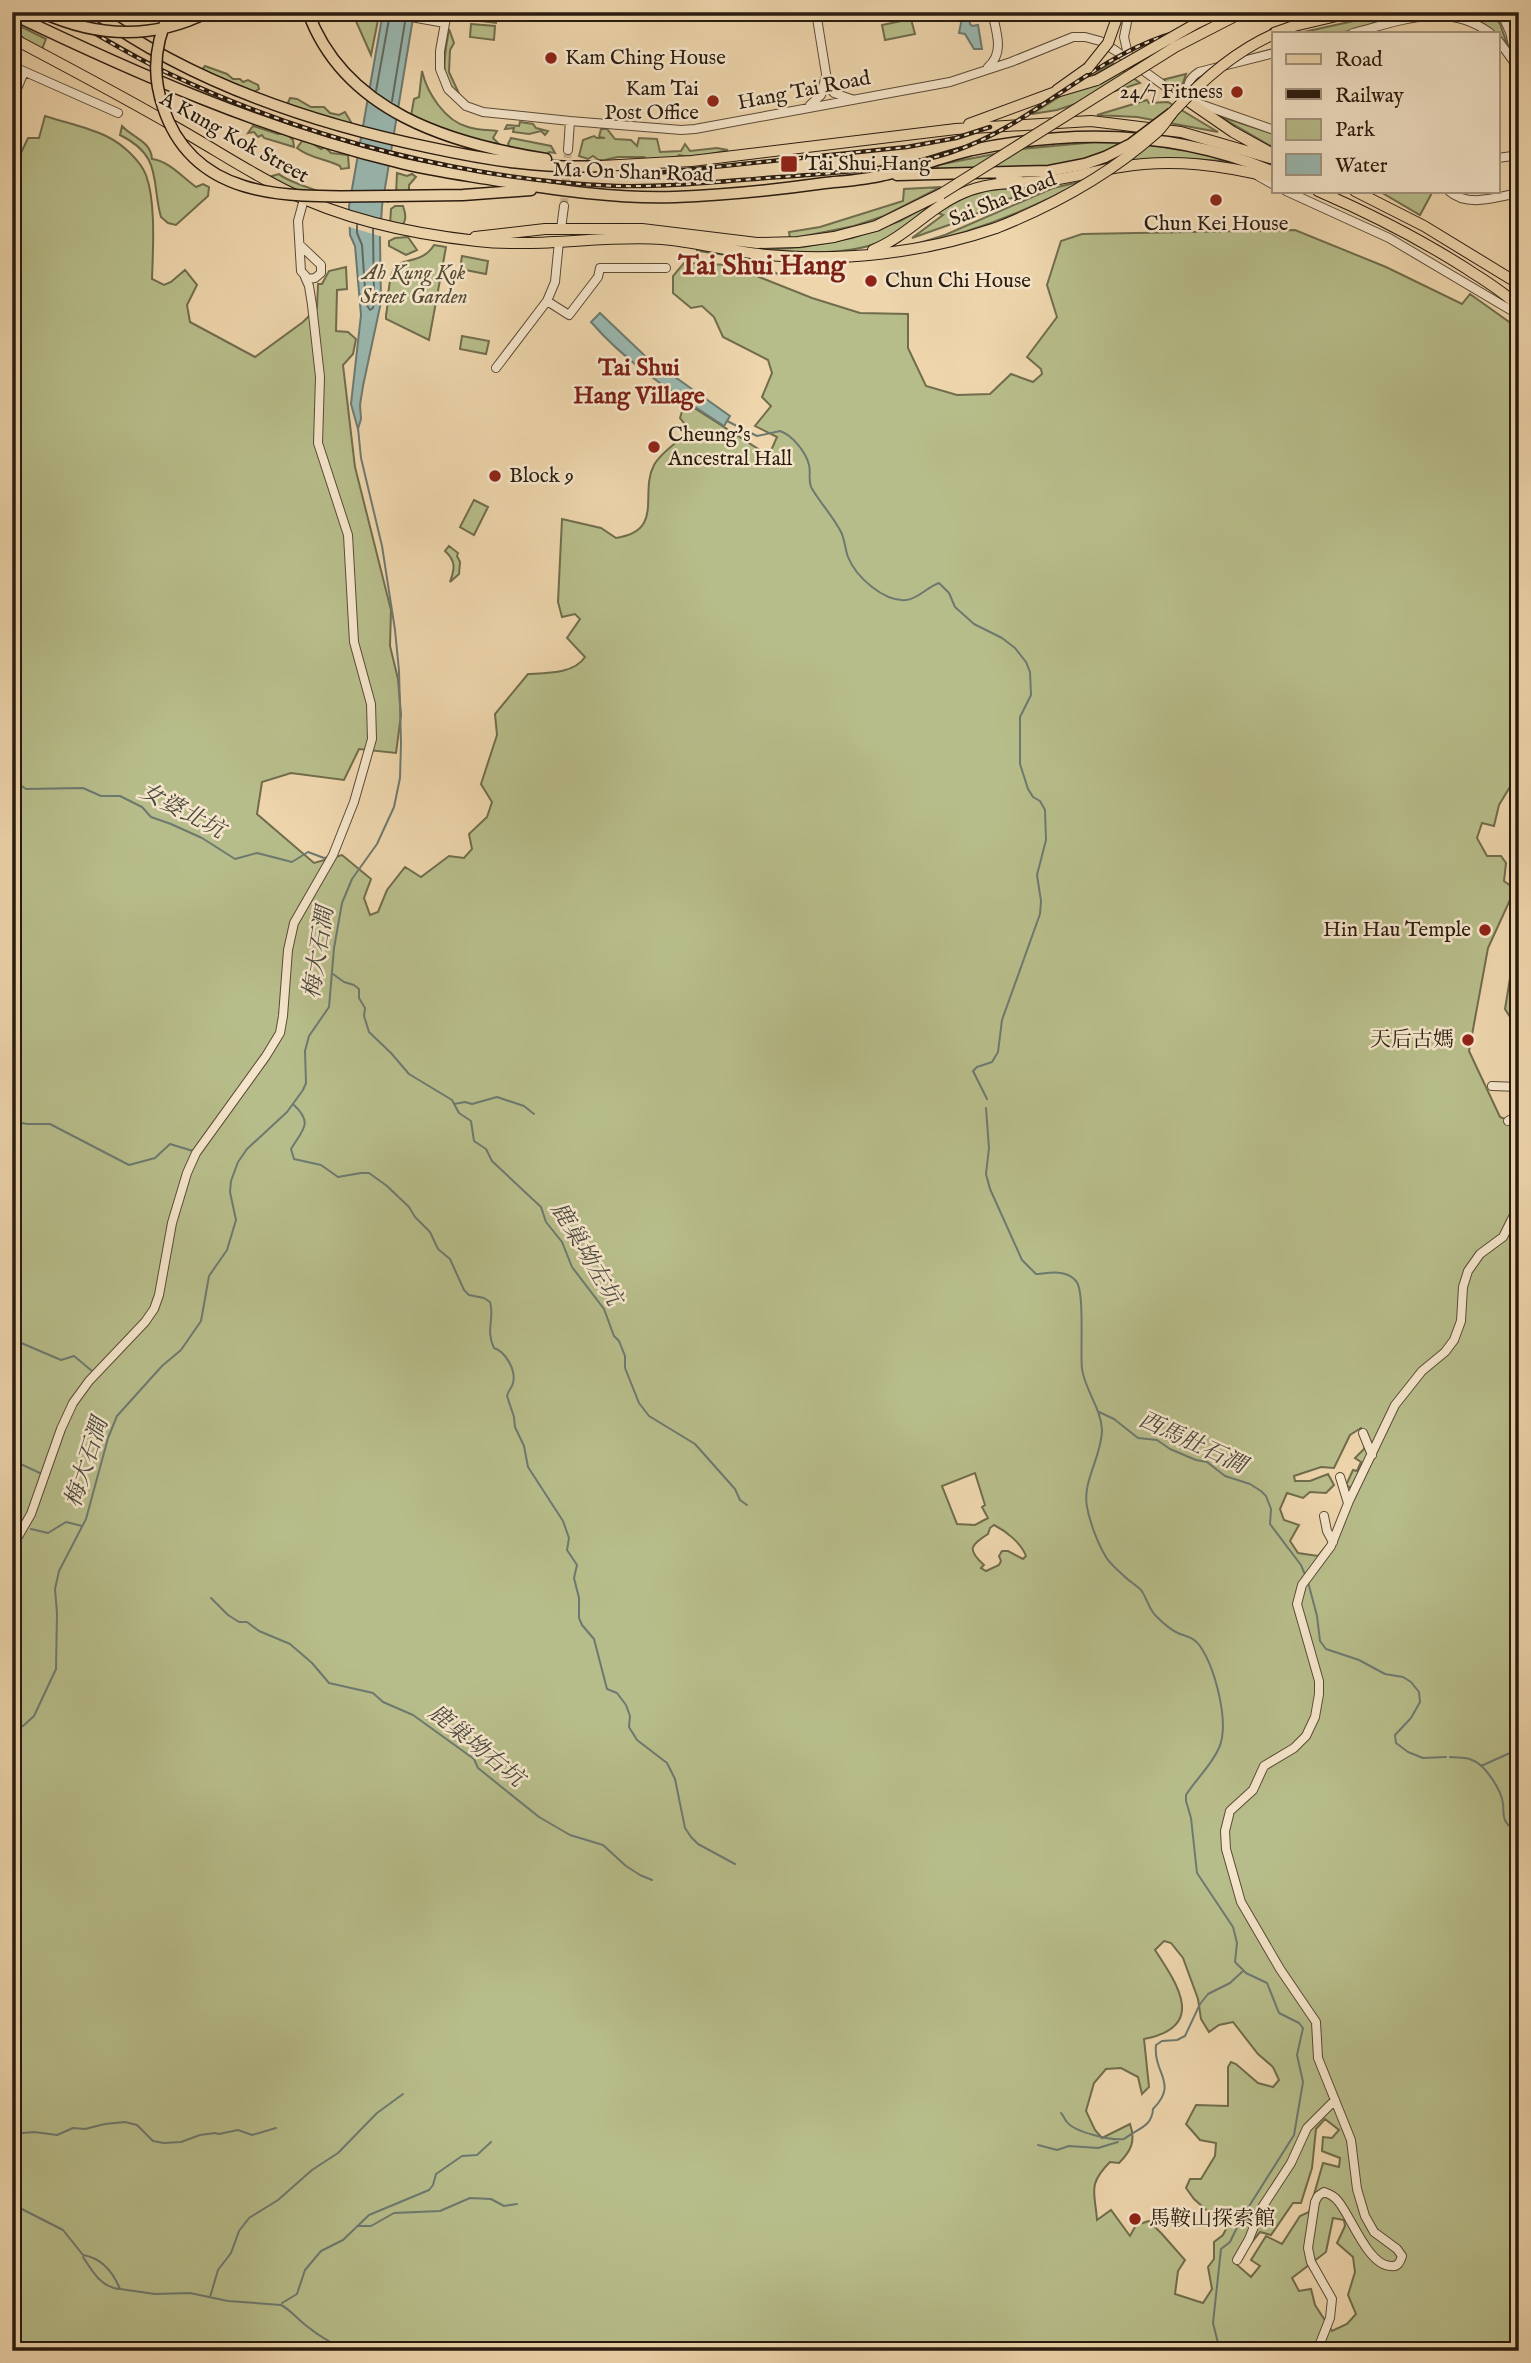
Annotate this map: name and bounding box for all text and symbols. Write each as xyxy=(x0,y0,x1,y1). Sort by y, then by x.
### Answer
legend xyxy=(1272,32,1500,192)
place label: Kam Ching House xyxy=(565,45,726,72)
text: Road xyxy=(1335,47,1383,74)
marker: Kam Ching House xyxy=(543,50,559,66)
street label: Hang Tai Road xyxy=(735,65,873,117)
place label: Kam Tai Post Office xyxy=(604,76,699,127)
place label: 24/7 Fitness xyxy=(1120,79,1223,106)
text: Railway xyxy=(1335,83,1405,110)
marker: 24/7 Fitness xyxy=(1229,84,1245,100)
street label: A Kung Kok Street xyxy=(154,85,313,190)
marker: Kam Tai Post Office xyxy=(705,93,721,109)
text: Park xyxy=(1335,117,1376,144)
place label: Tai Shui Hang xyxy=(805,151,931,178)
text: Water xyxy=(1335,153,1388,180)
marker: Tai Shui Hang xyxy=(779,154,799,174)
street label: Ma On Shan Road xyxy=(552,157,715,189)
street label: Sai Sha Road xyxy=(945,166,1061,234)
marker: Chun Kei House xyxy=(1208,192,1224,208)
place label: Chun Kei House xyxy=(1144,211,1289,238)
district label: Tai Shui Hang xyxy=(677,249,847,284)
park label: Ah Kung Kok Street Garden xyxy=(360,260,468,311)
place label: Chun Chi House xyxy=(885,268,1031,295)
marker: Chun Chi House xyxy=(863,273,879,289)
district label: Tai Shui Hang Village xyxy=(573,353,705,412)
place label: Cheung's Ancestral Hall xyxy=(667,422,793,473)
marker: Cheung's Ancestral Hall xyxy=(646,439,662,455)
place label: Block 9 xyxy=(509,463,574,490)
marker: Block 9 xyxy=(487,468,503,484)
water label: 女婆北坑 xyxy=(135,777,232,847)
water label: 梅大石澗 xyxy=(297,901,341,1001)
place label: Hin Hau Temple xyxy=(1323,917,1471,944)
marker: Hin Hau Temple xyxy=(1477,922,1493,938)
place label: 天后古媽 xyxy=(1370,1027,1454,1054)
marker: 天后古媽 xyxy=(1460,1032,1476,1048)
water label: 鹿巢坳左坑 xyxy=(544,1197,630,1313)
water label: 西馬肚石澗 xyxy=(1134,1406,1254,1482)
water label: 梅大石澗 xyxy=(59,1411,116,1511)
water label: 鹿巢坳右坑 xyxy=(422,1699,532,1795)
place label: 馬鞍山探索館 xyxy=(1149,2206,1275,2233)
marker: 馬鞍山探索館 xyxy=(1127,2211,1143,2227)

